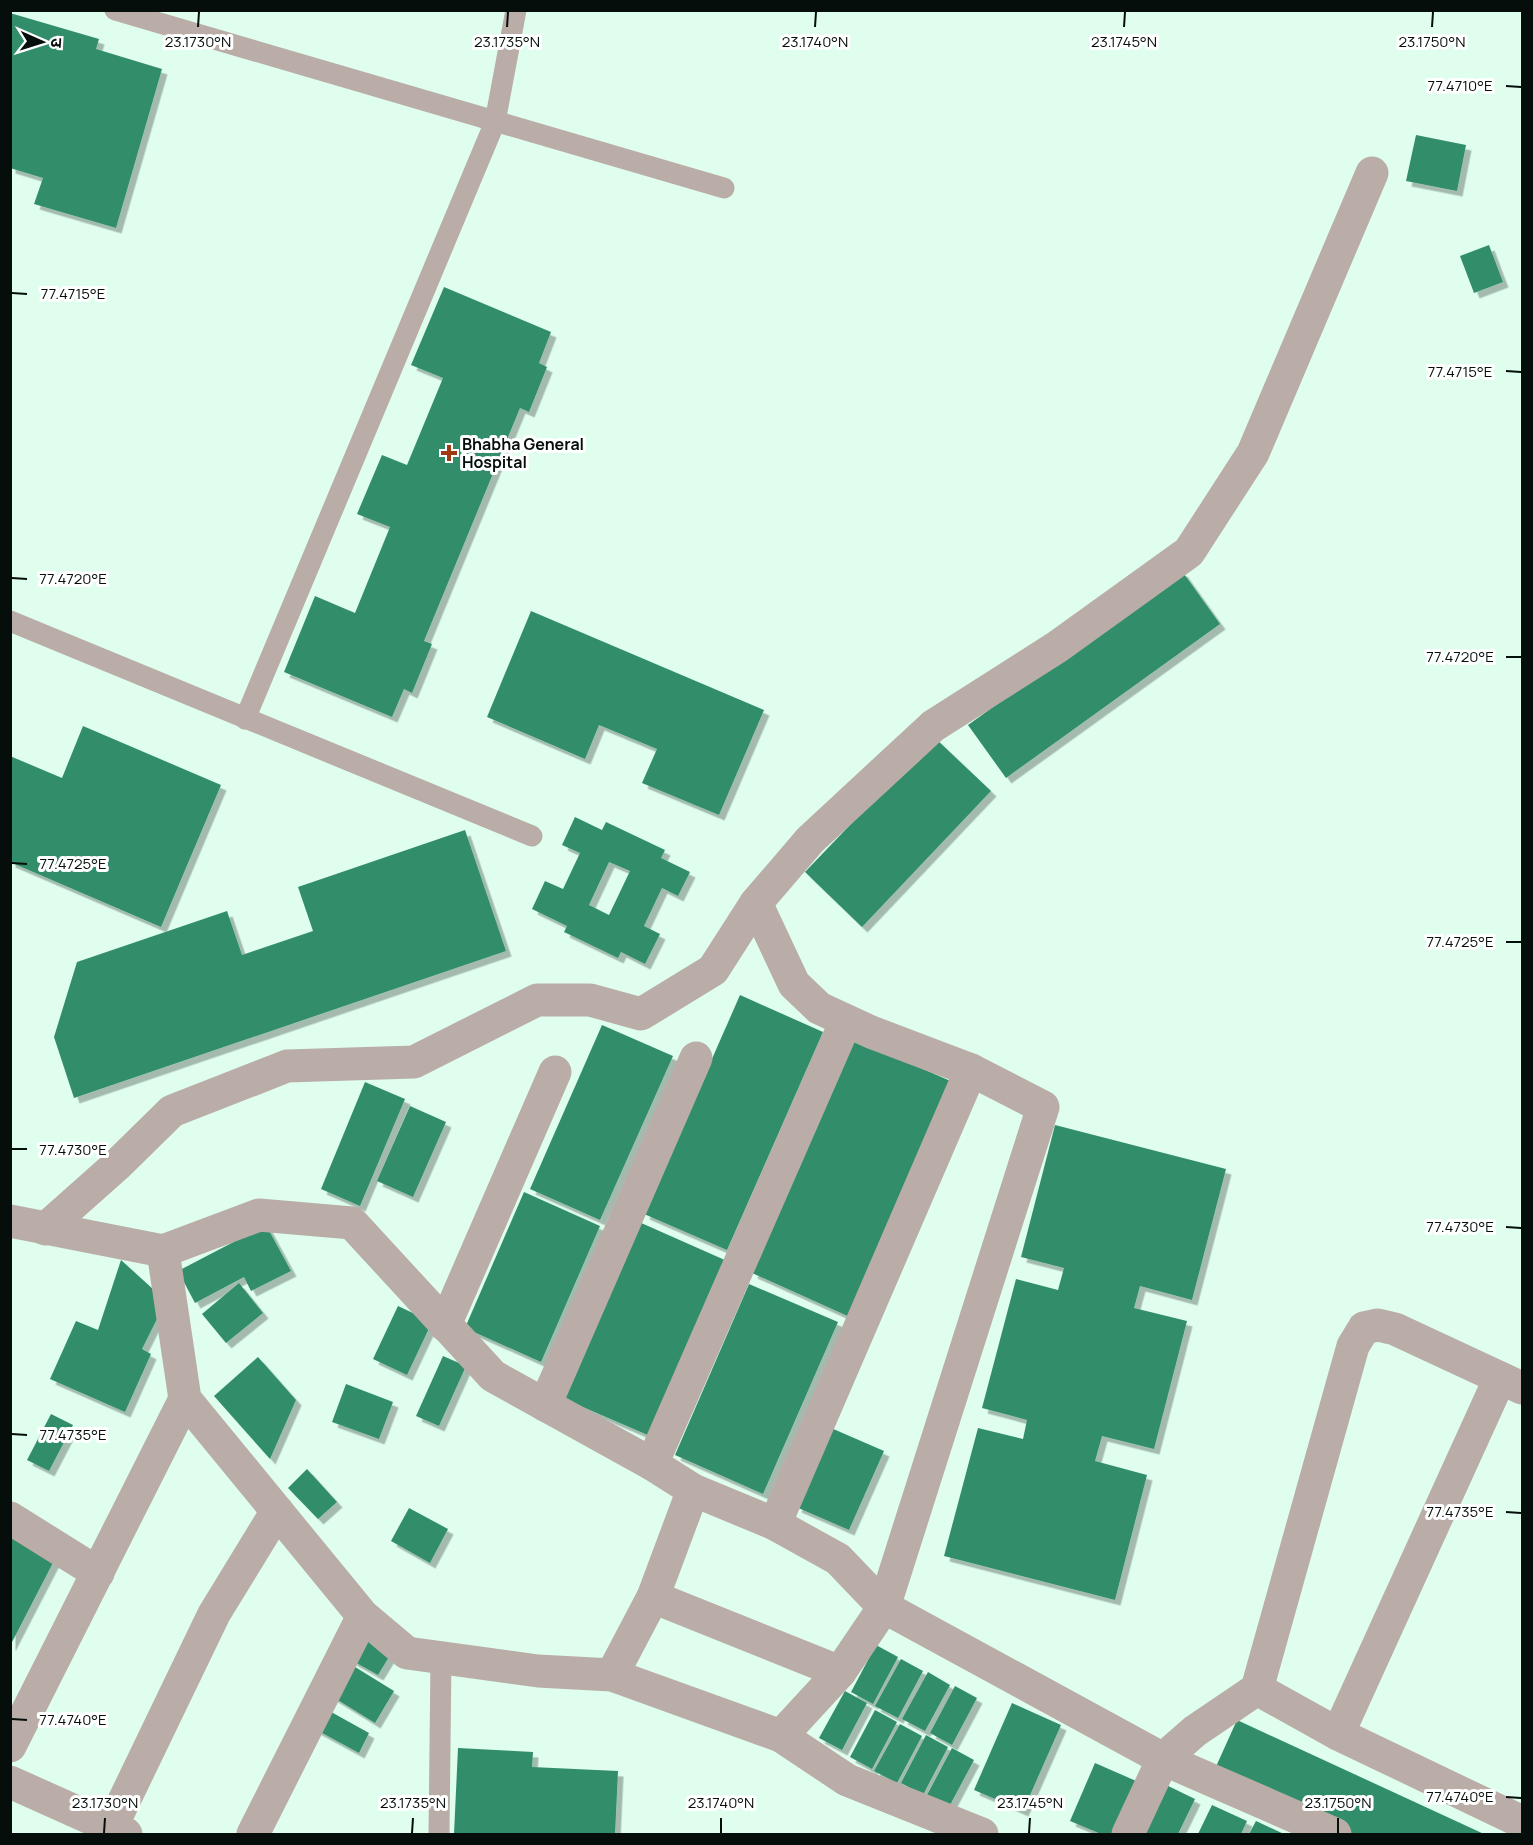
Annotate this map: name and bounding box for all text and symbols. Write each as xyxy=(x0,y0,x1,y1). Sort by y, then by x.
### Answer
north arrow xyxy=(12,12,72,72)
text: 23.1730°N xyxy=(165,31,231,52)
text: 23.1735°N xyxy=(474,31,540,52)
text: 23.1740°N xyxy=(782,31,848,52)
text: 23.1745°N xyxy=(1091,31,1157,52)
text: 23.1750°N xyxy=(1398,31,1466,52)
text: उ xyxy=(46,38,68,49)
text: 77.4710°E xyxy=(1428,75,1492,96)
text: 77.4715°E xyxy=(41,283,105,304)
text: 77.4715°E xyxy=(1428,361,1492,382)
place label: Bhabha General Hospital xyxy=(462,433,584,473)
marker: Bhabha General Hospital xyxy=(440,444,458,462)
text: 77.4720°E xyxy=(39,568,107,589)
text: 77.4720°E xyxy=(1426,646,1494,667)
text: 77.4725°E xyxy=(39,853,107,874)
text: 77.4725°E xyxy=(1426,931,1494,952)
text: 77.4730°E xyxy=(39,1139,107,1160)
text: 77.4730°E xyxy=(1426,1216,1494,1237)
text: 77.4735°E xyxy=(40,1424,106,1445)
text: 77.4735°E xyxy=(1427,1501,1493,1522)
text: 77.4740°E xyxy=(39,1709,107,1730)
text: 77.4740°E xyxy=(1426,1786,1494,1807)
text: 23.1730°N xyxy=(72,1792,138,1813)
text: 23.1735°N xyxy=(380,1792,446,1813)
text: 23.1740°N xyxy=(688,1792,754,1813)
text: 23.1745°N xyxy=(997,1792,1063,1813)
text: 23.1750°N xyxy=(1304,1792,1372,1813)

